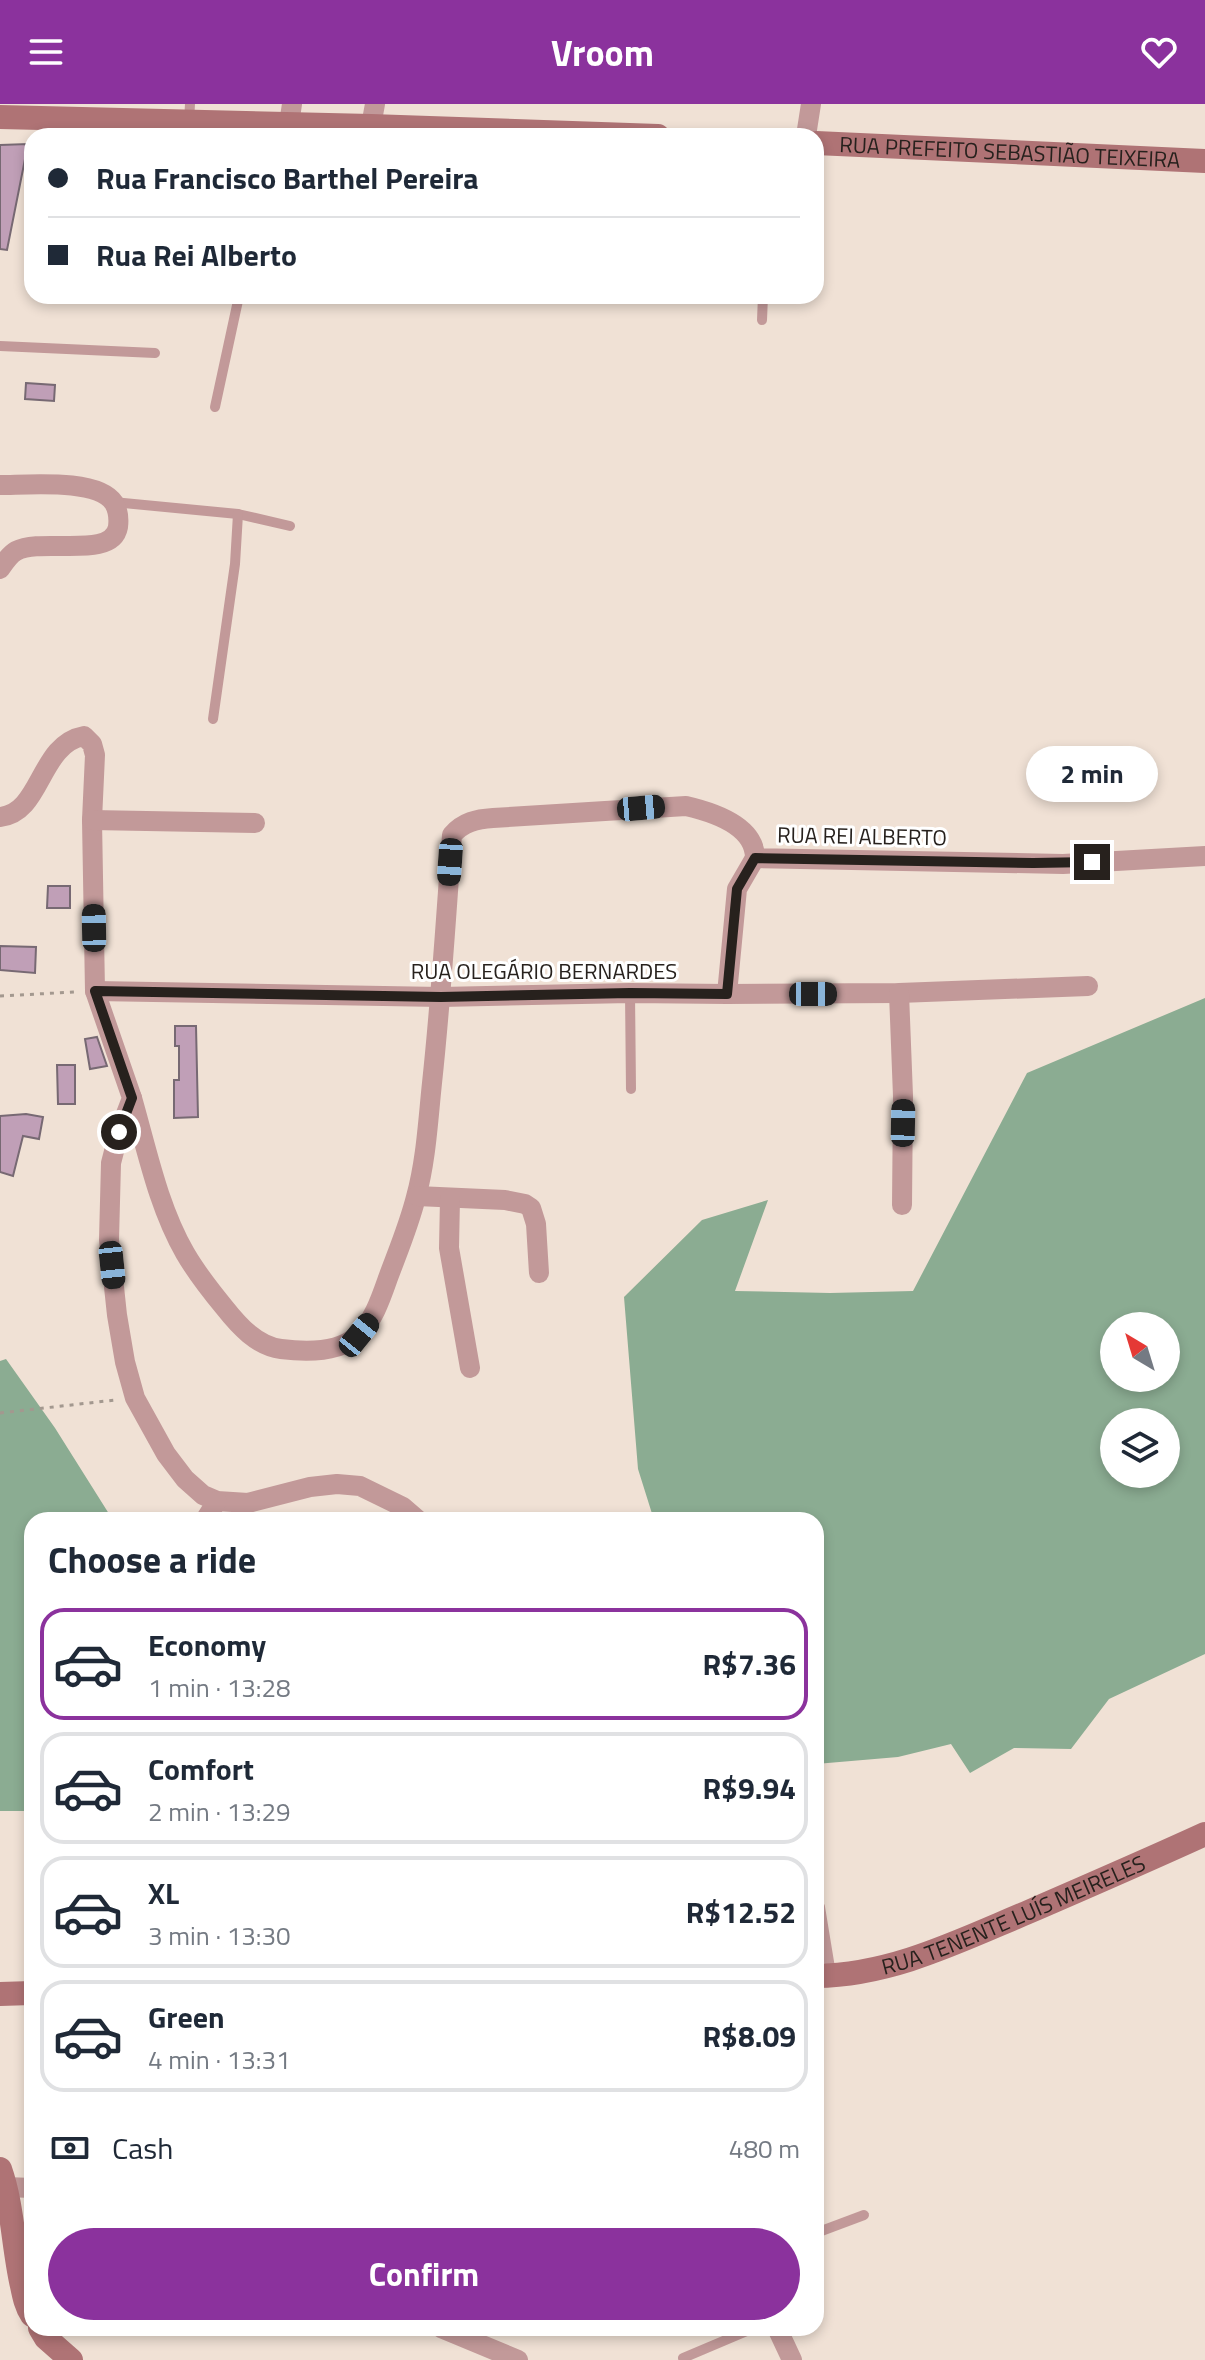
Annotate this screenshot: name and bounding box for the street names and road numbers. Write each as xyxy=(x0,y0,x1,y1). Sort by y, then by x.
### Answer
street label: RUA PREFEITO SEBASTIÃO TEIXEIRA xyxy=(839,127,1181,177)
street label: RUA REI ALBERTO xyxy=(777,818,947,854)
street label: RUA OLEGÁRIO BERNARDES xyxy=(411,954,677,988)
street label: RUA TENENTE LUÍS MEIRELES xyxy=(878,1846,1151,1984)

